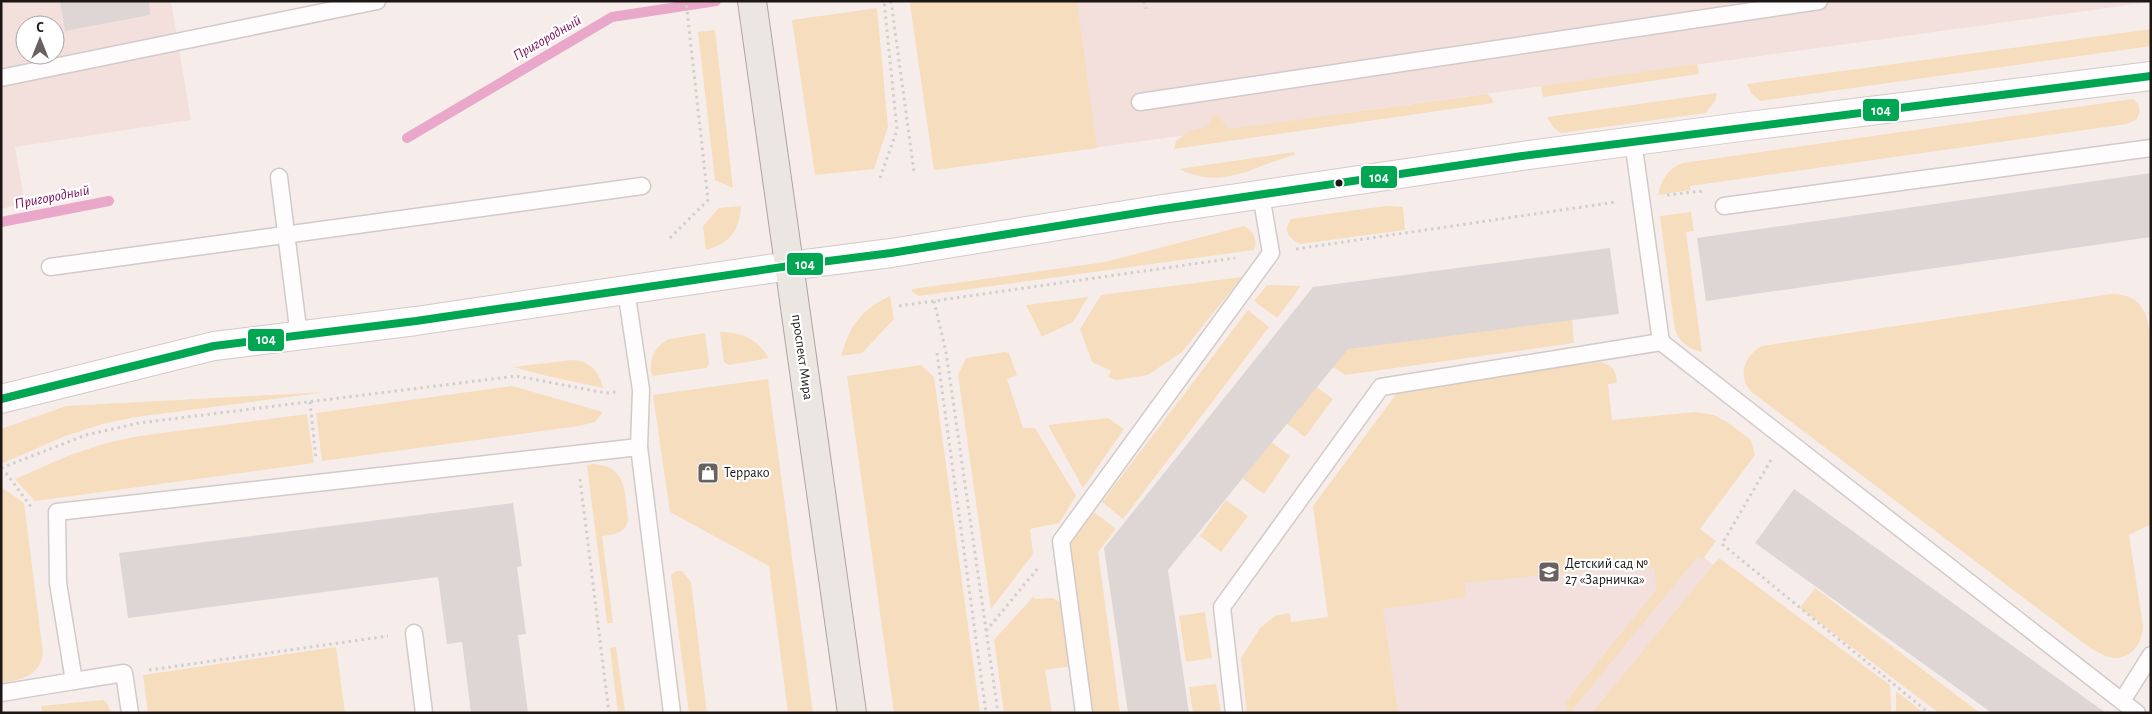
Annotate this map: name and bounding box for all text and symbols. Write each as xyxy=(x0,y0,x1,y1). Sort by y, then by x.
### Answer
water label: Пригородный xyxy=(510,12,584,63)
north arrow xyxy=(15,15,65,65)
text: С xyxy=(36,21,44,35)
line badge: 104 xyxy=(1862,98,1900,122)
text: 104 xyxy=(1871,104,1891,118)
line badge: 104 xyxy=(1360,165,1398,189)
text: 104 xyxy=(1369,171,1389,185)
unlabelled marker xyxy=(1334,178,1344,188)
water label: Пригородный xyxy=(13,182,91,212)
line badge: 104 xyxy=(786,252,824,276)
text: 104 xyxy=(795,258,815,272)
street label: проспект Мира xyxy=(789,313,815,401)
line badge: 104 xyxy=(247,328,285,352)
text: 104 xyxy=(256,333,276,347)
shop icon: Террако xyxy=(696,461,720,485)
place label: Террако xyxy=(724,466,770,480)
place label: Детский сад № 27 «Зарничка» xyxy=(1565,557,1648,587)
school or university icon: Детский сад № 27 «Зарничка» xyxy=(1537,560,1561,584)

